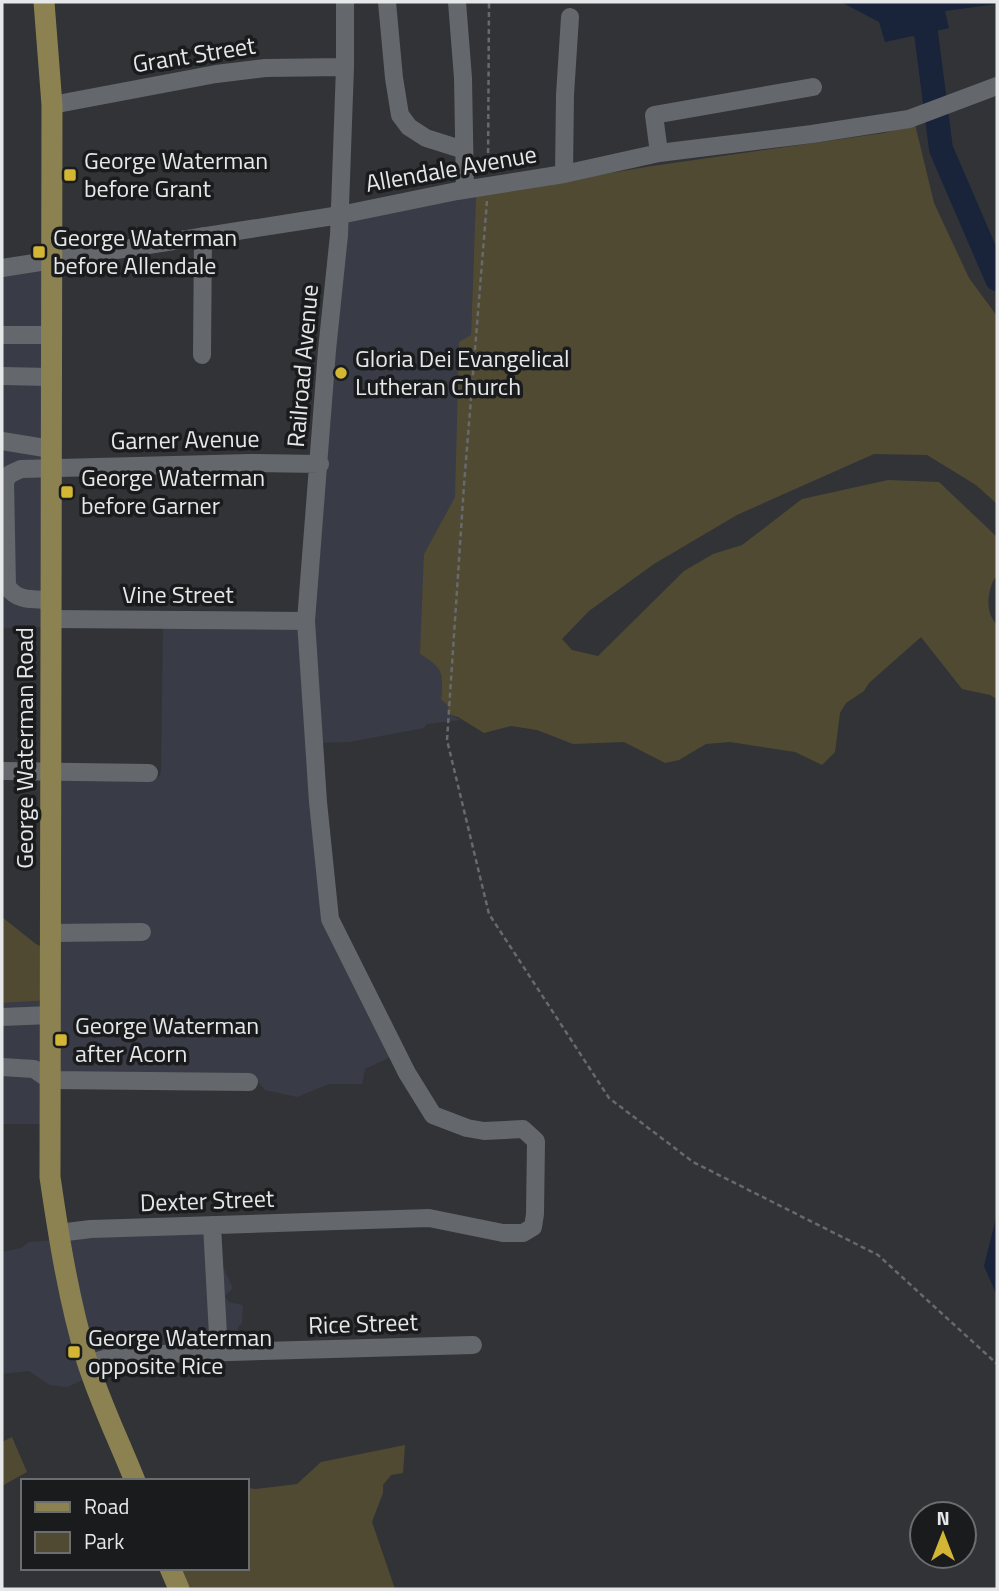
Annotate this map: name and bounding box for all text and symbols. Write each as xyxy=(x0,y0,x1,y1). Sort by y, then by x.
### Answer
street label: Grant Street xyxy=(130,26,258,81)
street label: Allendale Avenue xyxy=(362,135,539,201)
place label: George Waterman before Grant xyxy=(84,142,268,206)
marker: George Waterman before Grant xyxy=(62,167,78,183)
place label: George Waterman before Allendale xyxy=(53,219,237,283)
marker: George Waterman before Allendale xyxy=(31,244,47,260)
street label: Railroad Avenue xyxy=(277,283,327,449)
place label: Gloria Dei Evangelical Lutheran Church xyxy=(355,340,570,404)
marker: Gloria Dei Evangelical Lutheran Church xyxy=(333,365,349,381)
street label: Garner Avenue xyxy=(110,420,260,458)
place label: George Waterman before Garner xyxy=(81,459,265,523)
marker: George Waterman before Garner xyxy=(59,484,75,500)
street label: Vine Street xyxy=(122,576,234,612)
street label: George Waterman Road xyxy=(6,627,42,869)
place label: George Waterman after Acorn xyxy=(75,1007,259,1071)
marker: George Waterman after Acorn xyxy=(53,1032,69,1048)
street label: Dexter Street xyxy=(139,1180,275,1220)
street label: Rice Street xyxy=(308,1303,419,1343)
place label: George Waterman opposite Rice xyxy=(88,1319,272,1383)
marker: George Waterman opposite Rice xyxy=(66,1344,82,1360)
legend xyxy=(21,1479,248,1570)
text: Road xyxy=(84,1490,129,1522)
north arrow xyxy=(908,1500,978,1570)
text: N xyxy=(936,1503,950,1532)
text: Park xyxy=(84,1525,124,1557)

